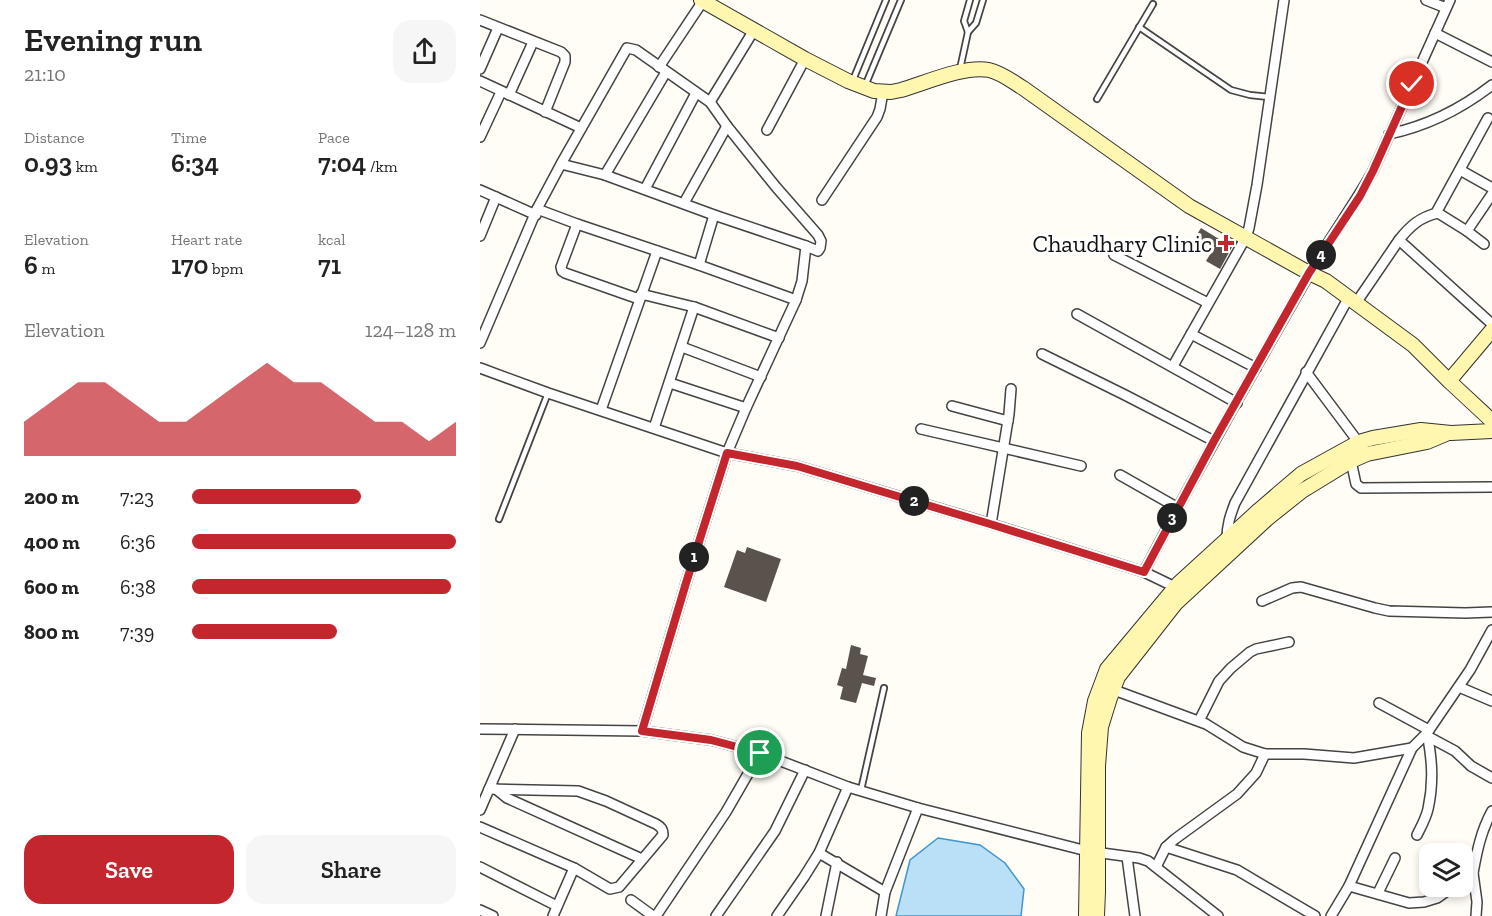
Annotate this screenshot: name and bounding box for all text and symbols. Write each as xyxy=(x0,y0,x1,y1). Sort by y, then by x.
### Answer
text: Evening run xyxy=(24,20,202,59)
button: share xyxy=(393,20,456,83)
pin xyxy=(1386,58,1437,109)
text: 21:10 xyxy=(24,62,66,86)
icon: check xyxy=(1395,67,1428,100)
text: Distance xyxy=(24,128,85,147)
text: Time xyxy=(171,128,207,147)
text: Pace xyxy=(318,128,350,147)
text: 0.93 xyxy=(24,147,72,179)
text: 6:34 xyxy=(171,147,219,179)
text: 7:04 xyxy=(318,147,366,179)
text: km xyxy=(72,157,98,176)
text: /km xyxy=(366,157,398,176)
place label: Chaudhary Clinic xyxy=(1032,229,1212,258)
text: Elevation xyxy=(24,230,89,249)
text: Heart rate xyxy=(171,230,242,249)
text: kcal xyxy=(318,230,345,249)
marker: Chaudhary Clinic xyxy=(1217,234,1235,252)
pin: 4 xyxy=(1306,240,1336,270)
text: 4 xyxy=(1316,245,1326,264)
text: 6 xyxy=(24,249,38,281)
text: 170 xyxy=(171,249,208,281)
text: 71 xyxy=(318,249,341,281)
text: m xyxy=(38,259,55,278)
text: bpm xyxy=(208,259,243,278)
text: Elevation xyxy=(24,318,105,342)
text: 124–128 m xyxy=(365,318,456,342)
text: 200 m xyxy=(24,485,79,509)
text: 7:23 xyxy=(120,485,154,509)
pin: 2 xyxy=(899,486,929,516)
text: 2 xyxy=(910,491,918,510)
pin: 3 xyxy=(1157,503,1187,533)
text: 3 xyxy=(1168,508,1176,527)
text: 400 m xyxy=(24,530,80,554)
text: 6:36 xyxy=(120,530,156,554)
pin: 1 xyxy=(679,542,709,572)
text: 1 xyxy=(691,547,697,566)
text: 600 m xyxy=(24,575,79,599)
text: 6:38 xyxy=(120,575,156,599)
text: 800 m xyxy=(24,620,79,644)
text: 7:39 xyxy=(120,620,154,644)
pin xyxy=(734,727,785,778)
icon: arrive xyxy=(743,736,776,769)
button: Save xyxy=(24,835,234,904)
button: Share xyxy=(246,835,456,904)
map controls xyxy=(1419,843,1473,897)
button: layers xyxy=(1419,843,1473,897)

